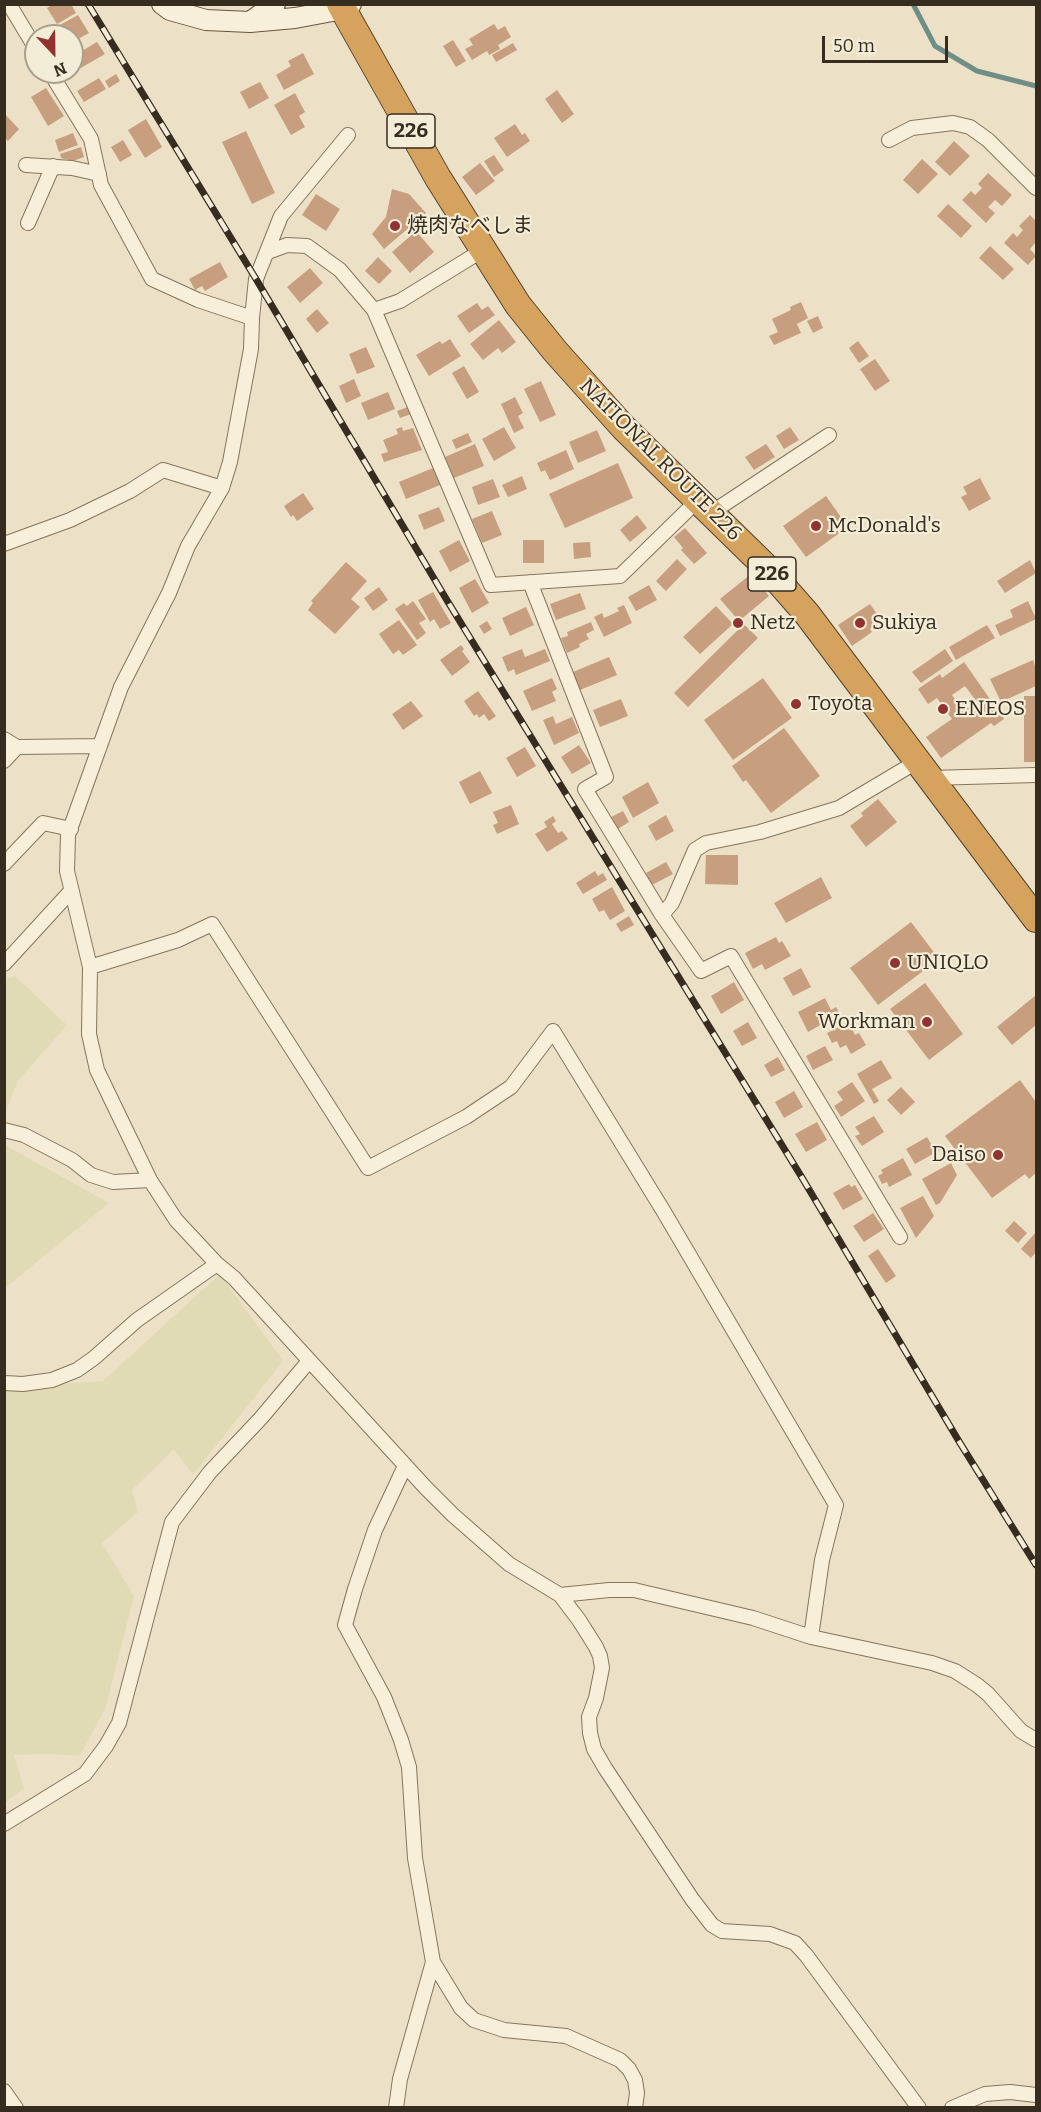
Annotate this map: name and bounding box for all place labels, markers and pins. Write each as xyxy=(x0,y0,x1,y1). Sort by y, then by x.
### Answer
place label: 焼肉なべしま xyxy=(407,213,533,239)
marker: 焼肉なべしま xyxy=(388,219,402,233)
place label: McDonald's xyxy=(828,513,941,539)
marker: McDonald's xyxy=(809,519,823,533)
place label: Netz xyxy=(750,610,795,636)
place label: Sukiya xyxy=(872,610,937,636)
marker: Netz xyxy=(731,616,745,630)
marker: Sukiya xyxy=(853,616,867,630)
place label: Toyota xyxy=(808,691,872,717)
place label: ENEOS xyxy=(955,696,1025,722)
marker: Toyota xyxy=(789,697,803,711)
marker: ENEOS xyxy=(936,702,950,716)
place label: UNIQLO xyxy=(907,950,989,976)
marker: UNIQLO xyxy=(888,956,902,970)
place label: Workman xyxy=(818,1009,915,1035)
marker: Workman xyxy=(920,1015,934,1029)
place label: Daiso xyxy=(932,1142,986,1168)
marker: Daiso xyxy=(991,1148,1005,1162)

